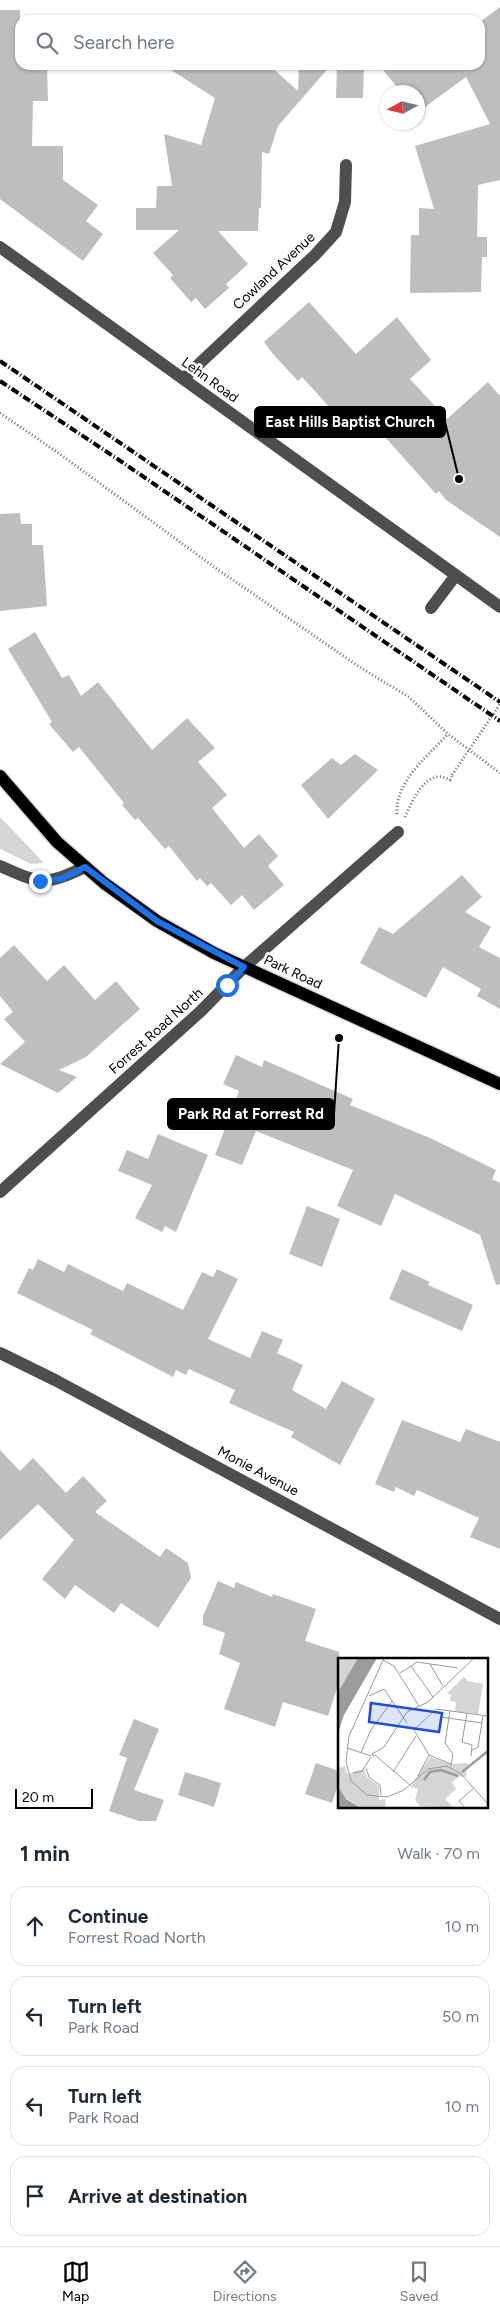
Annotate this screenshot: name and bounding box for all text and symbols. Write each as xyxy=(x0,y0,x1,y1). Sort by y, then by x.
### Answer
search box xyxy=(15,15,485,70)
icon: search xyxy=(33,29,61,57)
text: Search here xyxy=(73,31,175,54)
north arrow xyxy=(380,85,425,130)
street label: Cowland Avenue xyxy=(229,228,319,313)
street label: Lehn Road xyxy=(178,354,242,406)
callout: East Hills Baptist Church xyxy=(255,407,445,437)
text: East Hills Baptist Church xyxy=(265,413,435,431)
route end xyxy=(29,870,52,893)
street label: Park Road xyxy=(261,951,325,993)
route start xyxy=(216,974,239,997)
street label: Forrest Road North xyxy=(106,984,207,1078)
callout: Park Rd at Forrest Rd xyxy=(168,1099,334,1129)
text: Park Rd at Forrest Rd xyxy=(178,1105,324,1123)
street label: Monie Avenue xyxy=(215,1442,302,1500)
inset map xyxy=(338,1658,488,1808)
scale bar xyxy=(15,1786,92,1809)
text: 20 m xyxy=(22,1789,54,1806)
text: 1 min xyxy=(20,1841,70,1866)
text: Walk · 70 m xyxy=(397,1844,480,1863)
text: Continue xyxy=(68,1905,148,1928)
icon: ahead xyxy=(21,1912,49,1940)
text: 10 m xyxy=(445,1917,479,1936)
text: Forrest Road North xyxy=(68,1928,206,1947)
text: Turn left xyxy=(68,1995,142,2018)
icon: left xyxy=(21,2002,49,2030)
text: 50 m xyxy=(442,2007,479,2026)
text: Park Road xyxy=(68,2018,139,2037)
text: Turn left xyxy=(68,2085,142,2108)
icon: left xyxy=(21,2092,49,2120)
text: 10 m xyxy=(445,2097,479,2116)
text: Park Road xyxy=(68,2108,139,2127)
icon: arrive xyxy=(21,2182,49,2210)
text: Arrive at destination xyxy=(68,2185,247,2208)
tab: Map xyxy=(62,2258,90,2305)
tab: Directions xyxy=(213,2258,277,2305)
tab: Saved xyxy=(400,2258,438,2305)

